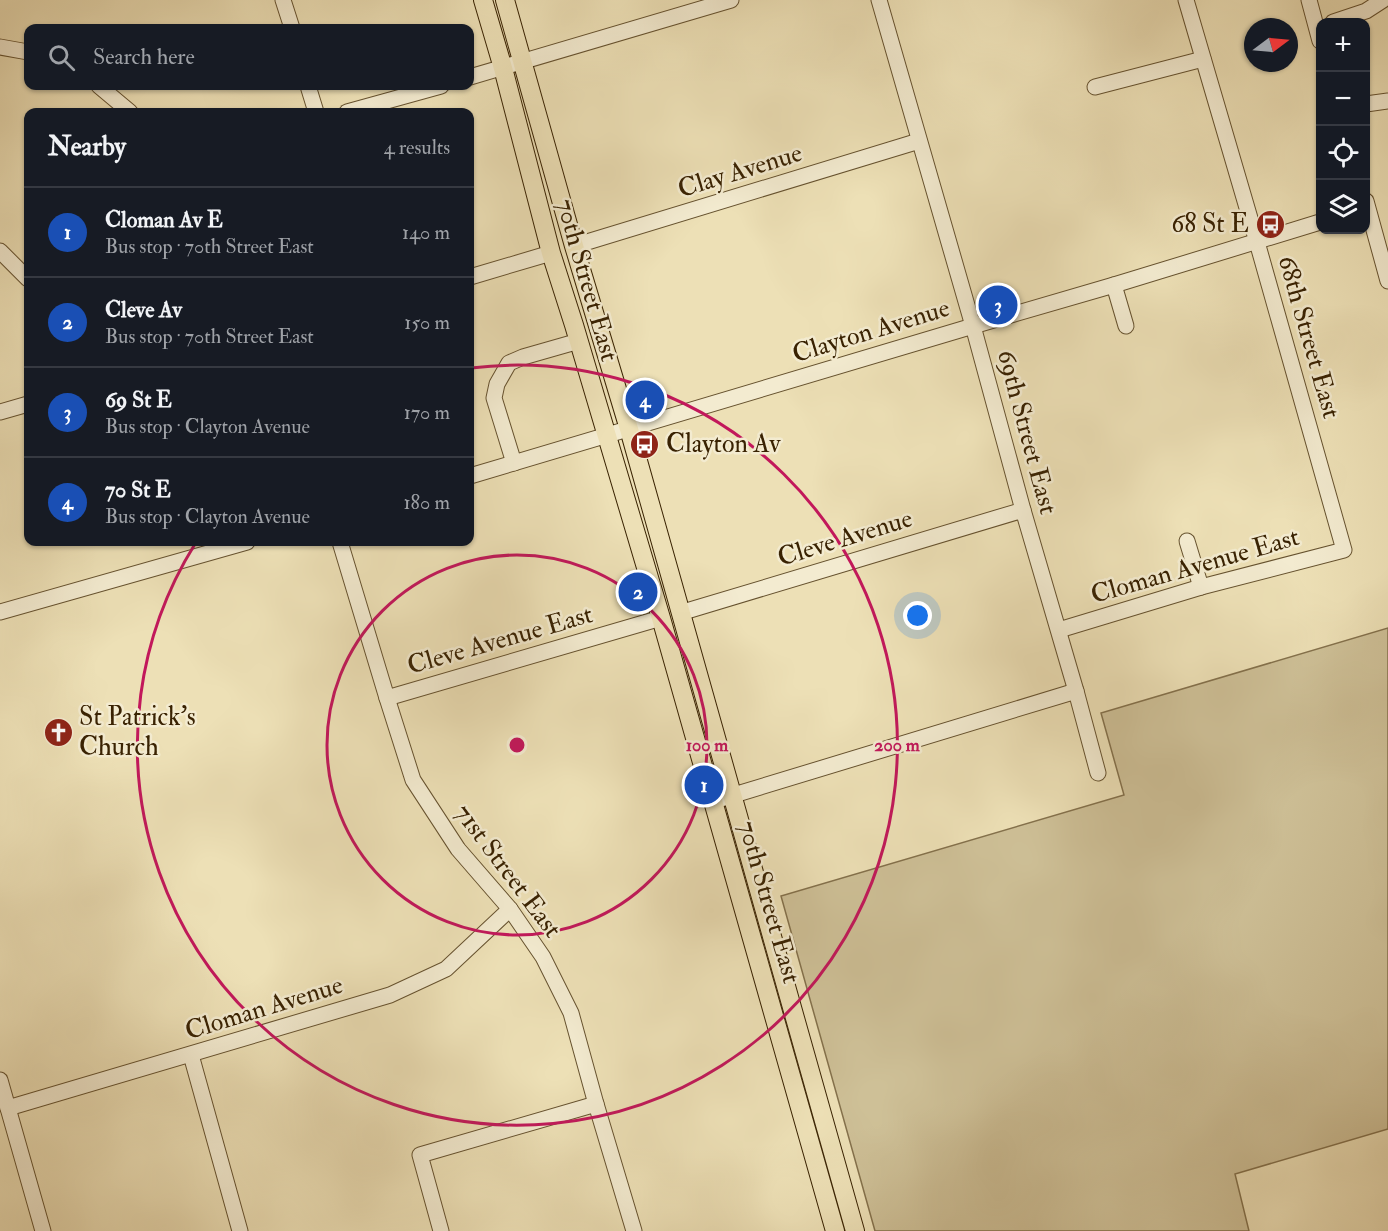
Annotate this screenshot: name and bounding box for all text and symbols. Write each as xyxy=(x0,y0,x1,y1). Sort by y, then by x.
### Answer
north arrow xyxy=(1244,18,1298,72)
map controls xyxy=(1316,18,1370,234)
button: + xyxy=(1316,18,1370,72)
search box xyxy=(24,24,474,90)
icon: search xyxy=(45,41,78,74)
text: Search here xyxy=(93,43,195,71)
button: − xyxy=(1316,72,1370,126)
button: locate xyxy=(1316,126,1370,180)
text: Nearby xyxy=(48,131,126,163)
text: 4 results xyxy=(384,135,450,160)
street label: Clay Avenue xyxy=(674,137,806,205)
button: layers xyxy=(1316,180,1370,234)
street label: 70th Street East xyxy=(549,195,625,365)
text: Cloman Av E xyxy=(105,206,223,234)
place label: 68 St E xyxy=(1171,208,1249,240)
bus stop icon: 68 St E xyxy=(1254,208,1286,240)
text: 1 xyxy=(64,220,71,245)
text: 140 m xyxy=(402,220,450,245)
text: Bus stop · 70th Street East xyxy=(105,234,314,259)
street label: 68th Street East xyxy=(1271,252,1347,422)
pin: 3 xyxy=(978,282,1018,328)
street label: Clayton Avenue xyxy=(789,292,954,370)
text: Cleve Av xyxy=(105,296,182,324)
text: 2 xyxy=(62,310,73,335)
text: 150 m xyxy=(404,310,450,335)
text: Bus stop · 70th Street East xyxy=(105,324,314,349)
street label: 69th Street East xyxy=(990,346,1064,518)
pin: 4 xyxy=(626,378,664,422)
text: 69 St E xyxy=(105,386,172,414)
text: 3 xyxy=(64,400,71,425)
text: 170 m xyxy=(404,400,450,425)
text: Bus stop · Clayton Avenue xyxy=(105,414,310,439)
bus stop icon: Clayton Av xyxy=(629,428,661,460)
place label: Clayton Av xyxy=(666,428,781,460)
text: 70 St E xyxy=(105,476,171,504)
text: 4 xyxy=(62,490,73,515)
text: 180 m xyxy=(403,490,450,515)
street label: Cleve Avenue xyxy=(774,502,916,574)
text: Bus stop · Clayton Avenue xyxy=(105,504,310,529)
street label: Cloman Avenue East xyxy=(1087,521,1303,611)
pin: 2 xyxy=(618,570,658,614)
street label: Cleve Avenue East xyxy=(404,598,596,682)
your location xyxy=(903,601,932,630)
place label: St Patrick's Church xyxy=(79,701,196,763)
church icon: St Patrick's Church xyxy=(42,716,74,748)
text: 100 m xyxy=(686,734,729,757)
text: 200 m xyxy=(874,734,921,757)
centre of rings xyxy=(507,735,527,755)
pin: 1 xyxy=(684,762,724,808)
street label: 71st Street East xyxy=(447,798,569,944)
street label: 70th Street East xyxy=(731,817,807,987)
street label: Cloman Avenue xyxy=(181,969,347,1047)

